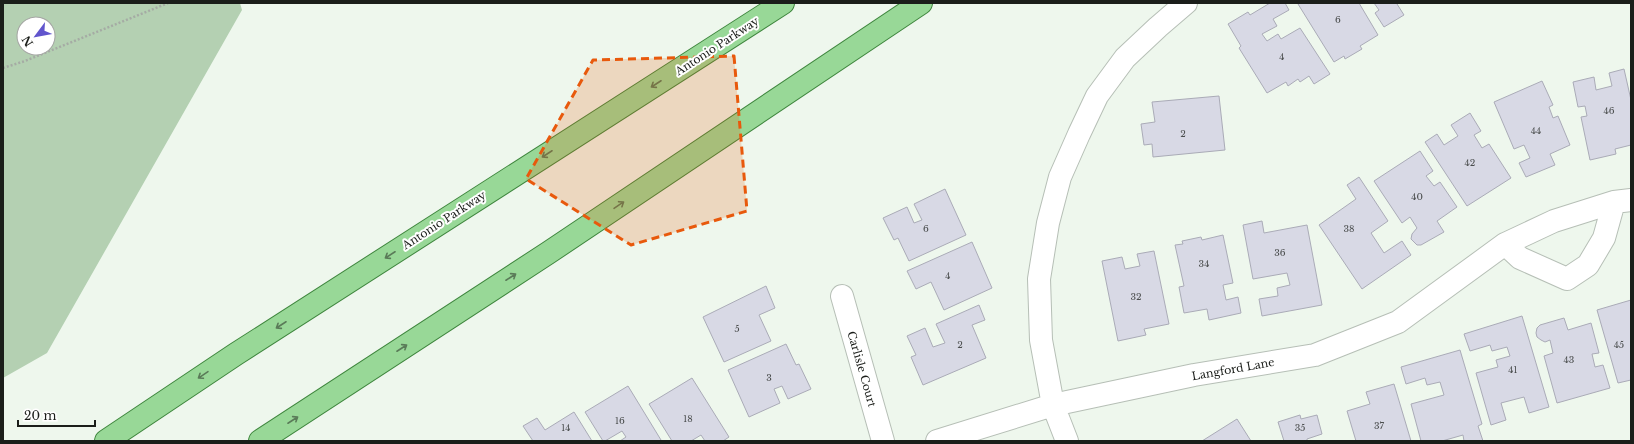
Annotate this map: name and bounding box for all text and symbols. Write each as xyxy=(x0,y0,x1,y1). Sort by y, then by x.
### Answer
street label: Antonio Parkway xyxy=(672,14,761,79)
house number: 6 xyxy=(1335,14,1341,25)
north arrow xyxy=(16,16,56,56)
text: N xyxy=(18,33,36,49)
house number: 4 xyxy=(1279,51,1285,62)
one-way arrow xyxy=(650,81,662,89)
house number: 46 xyxy=(1603,105,1615,116)
house number: 44 xyxy=(1531,125,1541,136)
house number: 2 xyxy=(1180,128,1186,139)
one-way arrow xyxy=(541,151,553,159)
house number: 42 xyxy=(1465,157,1475,168)
street label: Antonio Parkway xyxy=(399,188,488,253)
house number: 40 xyxy=(1411,191,1423,202)
one-way arrow xyxy=(613,201,624,209)
house number: 6 xyxy=(923,223,929,234)
house number: 38 xyxy=(1344,223,1355,234)
house number: 36 xyxy=(1274,247,1286,258)
one-way arrow xyxy=(385,251,396,259)
house number: 34 xyxy=(1199,258,1209,269)
house number: 4 xyxy=(945,270,951,281)
one-way arrow xyxy=(505,273,516,281)
house number: 32 xyxy=(1130,291,1142,302)
one-way arrow xyxy=(276,321,287,329)
house number: 5 xyxy=(734,323,740,334)
street label: Carlisle Court xyxy=(844,329,880,409)
house number: 2 xyxy=(957,339,963,350)
house number: 45 xyxy=(1614,339,1624,350)
one-way arrow xyxy=(396,344,408,352)
house number: 43 xyxy=(1564,354,1574,365)
street label: Langford Lane xyxy=(1191,355,1275,383)
house number: 41 xyxy=(1508,364,1518,375)
one-way arrow xyxy=(198,371,209,380)
house number: 3 xyxy=(766,372,772,383)
scale bar xyxy=(18,402,95,428)
text: 20 m xyxy=(24,408,56,423)
house number: 18 xyxy=(683,413,693,424)
one-way arrow xyxy=(287,415,299,423)
house number: 16 xyxy=(615,415,625,426)
house number: 37 xyxy=(1374,420,1385,431)
house number: 14 xyxy=(561,422,571,433)
house number: 35 xyxy=(1295,422,1305,433)

